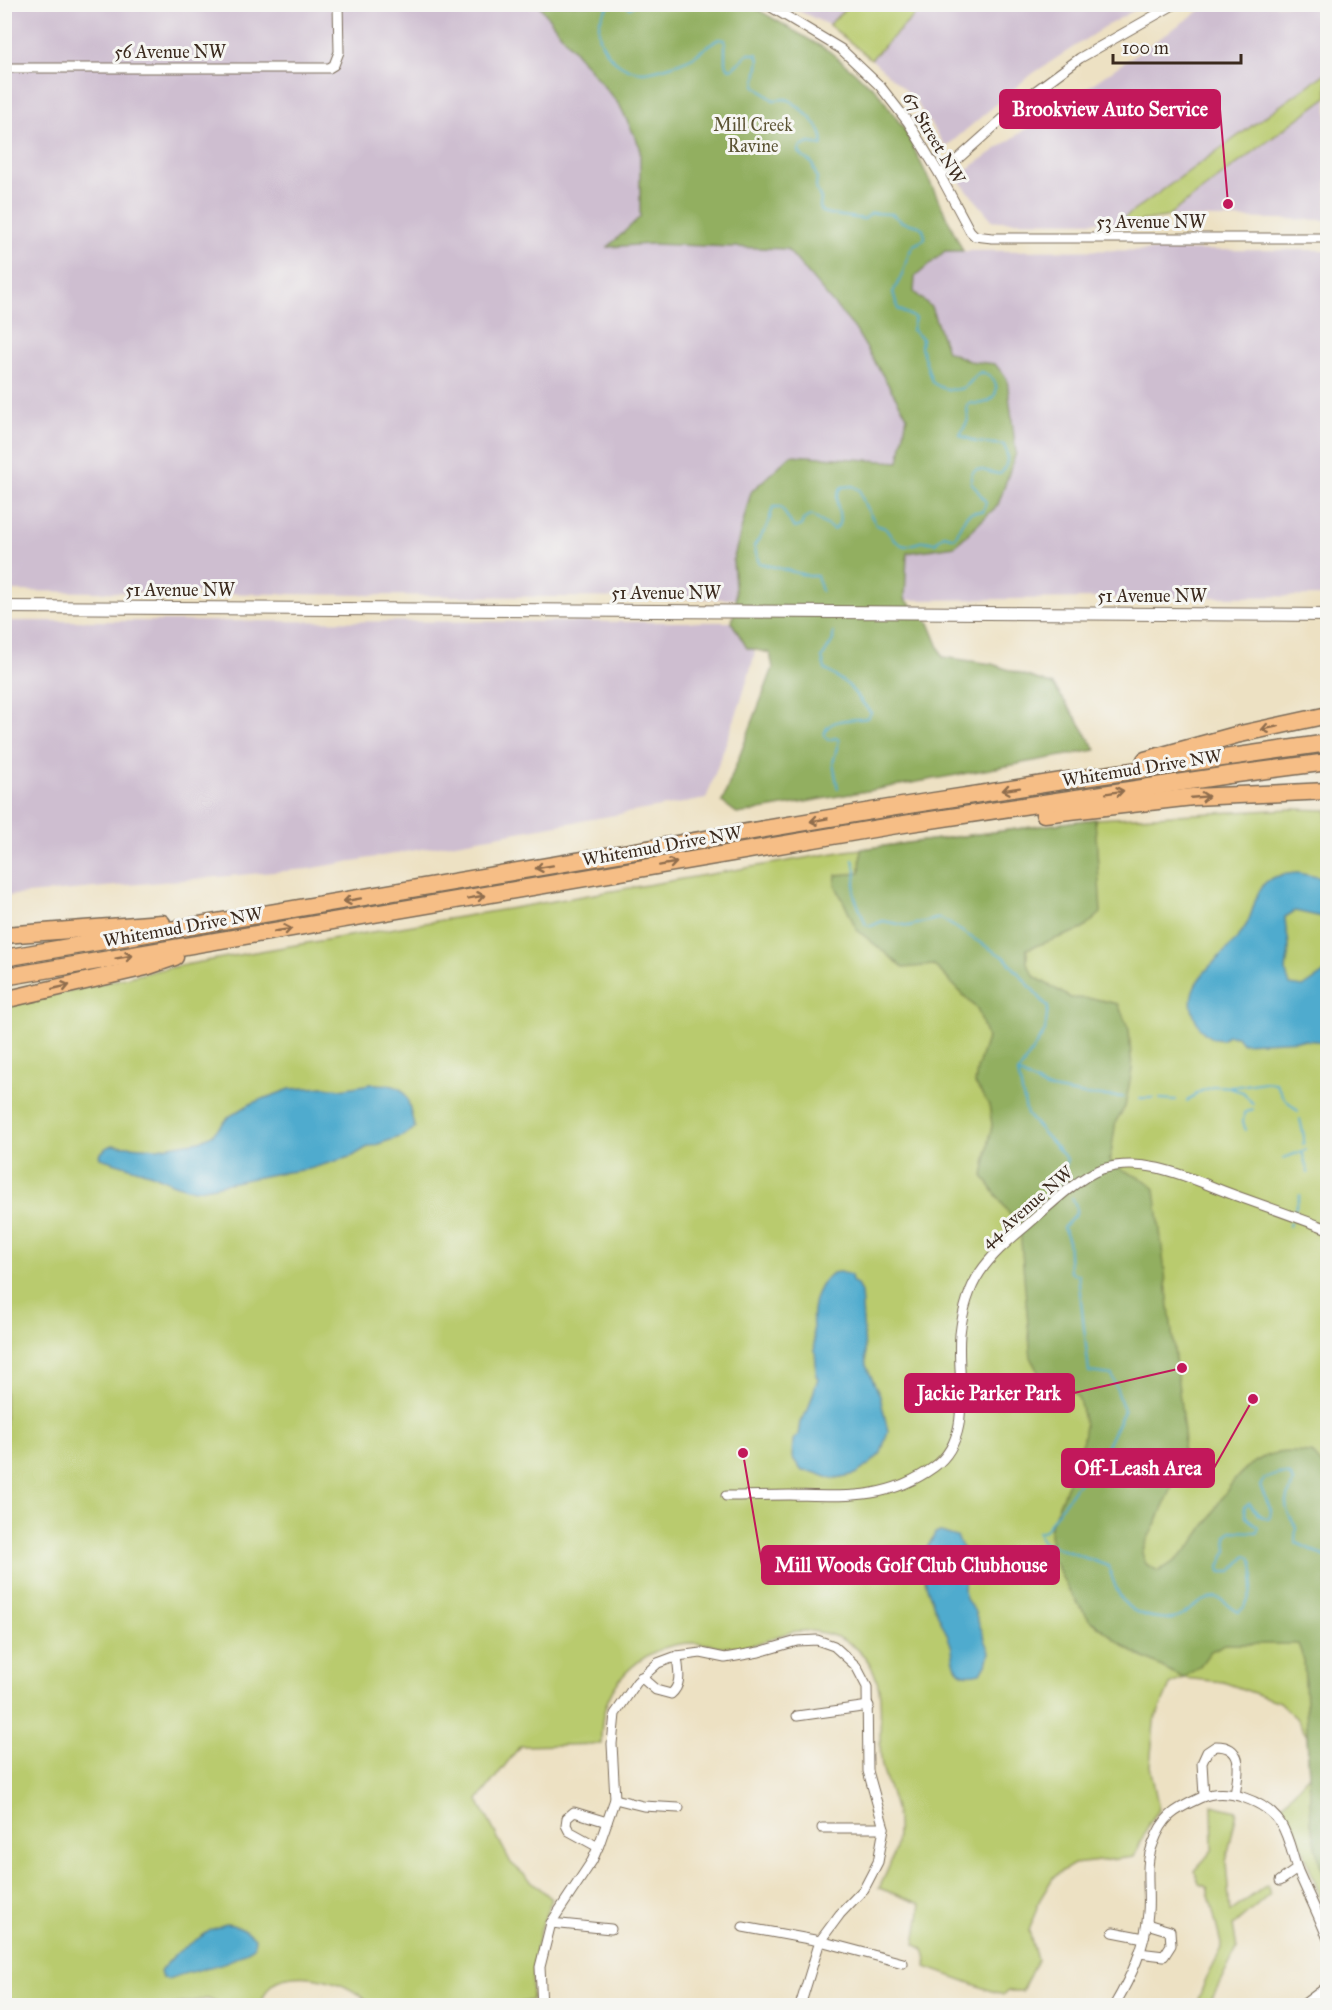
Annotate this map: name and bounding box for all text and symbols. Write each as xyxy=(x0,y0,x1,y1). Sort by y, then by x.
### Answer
scale bar xyxy=(1113,27,1240,65)
text: 100 m xyxy=(1122,37,1169,59)
street label: 56 Avenue NW xyxy=(114,41,227,63)
street label: 67 Street NW xyxy=(898,88,971,189)
callout: Brookview Auto Service xyxy=(1000,90,1220,128)
text: Brookview Auto Service xyxy=(1012,97,1209,121)
park label: Mill Creek Ravine xyxy=(713,114,793,157)
street label: 53 Avenue NW xyxy=(1096,211,1207,233)
street label: 51 Avenue NW xyxy=(125,579,236,601)
street label: 51 Avenue NW xyxy=(611,582,722,604)
street label: 51 Avenue NW xyxy=(1097,585,1208,607)
one-way arrow xyxy=(1261,723,1281,734)
street label: Whitemud Drive NW xyxy=(1061,744,1224,791)
one-way arrow xyxy=(1002,783,1022,794)
one-way arrow xyxy=(1104,787,1124,798)
one-way arrow xyxy=(1189,791,1209,802)
one-way arrow xyxy=(810,815,829,826)
street label: Whitemud Drive NW xyxy=(581,821,744,871)
one-way arrow xyxy=(658,859,677,870)
one-way arrow xyxy=(535,862,554,873)
one-way arrow xyxy=(465,891,485,902)
one-way arrow xyxy=(342,894,362,905)
street label: Whitemud Drive NW xyxy=(102,902,265,952)
one-way arrow xyxy=(273,924,293,935)
one-way arrow xyxy=(114,952,134,963)
one-way arrow xyxy=(52,980,71,992)
street label: 44 Avenue NW xyxy=(977,1161,1078,1253)
callout: Jackie Parker Park xyxy=(905,1374,1074,1412)
text: Jackie Parker Park xyxy=(914,1381,1062,1407)
callout: Off-Leash Area xyxy=(1062,1449,1214,1487)
text: Off-Leash Area xyxy=(1074,1456,1202,1480)
callout: Mill Woods Golf Club Clubhouse xyxy=(762,1546,1059,1584)
text: Mill Woods Golf Club Clubhouse xyxy=(774,1553,1048,1577)

